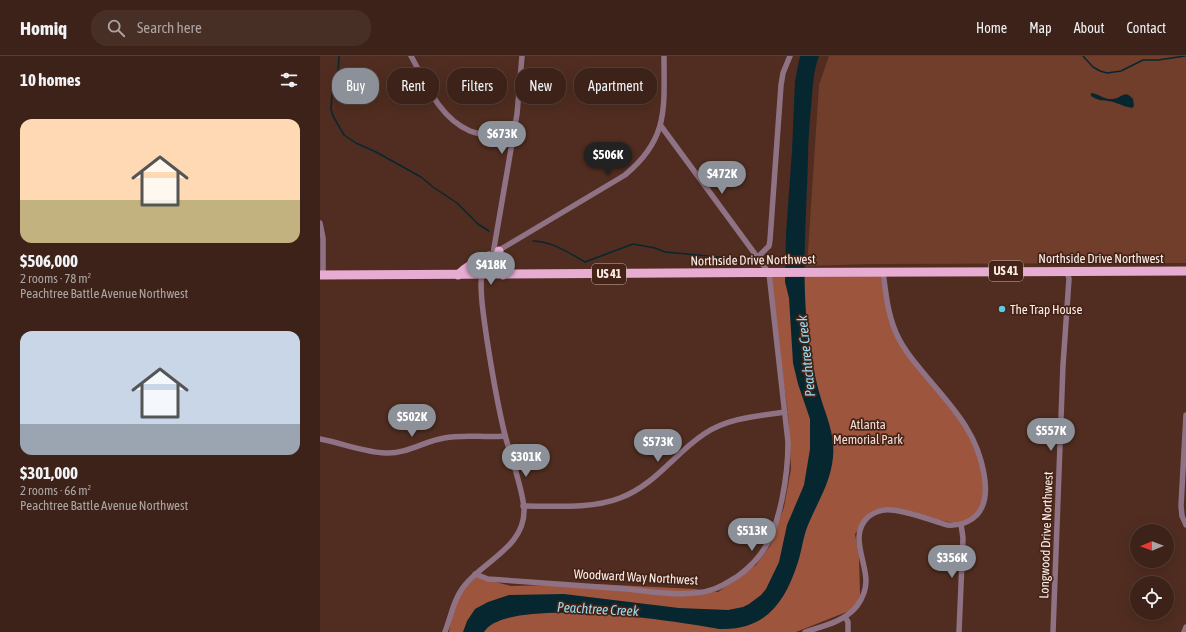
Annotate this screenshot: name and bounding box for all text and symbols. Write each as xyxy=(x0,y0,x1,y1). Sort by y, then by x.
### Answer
search box xyxy=(91,10,371,46)
text: Homiq xyxy=(20,17,67,39)
icon: search xyxy=(105,17,127,39)
text: Search here xyxy=(137,19,202,36)
text: Home xyxy=(976,20,1007,36)
text: Map xyxy=(1029,20,1052,36)
text: About xyxy=(1074,20,1105,36)
text: Contact xyxy=(1127,20,1166,36)
chip: Buy xyxy=(332,68,379,104)
chip: Rent xyxy=(387,68,439,104)
chip: Filters xyxy=(447,68,507,104)
chip: New xyxy=(515,68,566,104)
chip: Apartment xyxy=(574,68,657,104)
icon: filters xyxy=(278,69,300,91)
text: 10 homes xyxy=(20,70,81,90)
pin: $673K xyxy=(474,121,530,155)
text: $673K xyxy=(487,126,517,141)
pin: $506K xyxy=(580,142,636,176)
icon: home xyxy=(124,145,196,217)
text: $506K xyxy=(593,147,623,162)
pin: $472K xyxy=(694,161,750,195)
text: $472K xyxy=(707,166,737,181)
text: $506,000 xyxy=(20,251,78,271)
street label: Northside Drive Northwest xyxy=(690,251,816,269)
street label: Northside Drive Northwest xyxy=(1038,251,1164,266)
pin: $418K xyxy=(463,252,519,286)
text: $418K xyxy=(476,257,506,272)
road number: US 41 xyxy=(989,261,1023,281)
road number: US 41 xyxy=(592,264,626,284)
text: 2 rooms · 78 m² xyxy=(20,271,91,286)
text: Peachtree Battle Avenue Northwest xyxy=(20,286,188,301)
place label: The Trap House xyxy=(1010,302,1082,317)
marker: The Trap House xyxy=(997,304,1007,314)
water label: Peachtree Creek xyxy=(794,314,818,398)
icon: home xyxy=(124,357,196,429)
pin: $502K xyxy=(384,404,440,438)
text: $502K xyxy=(397,409,427,424)
park label: Atlanta Memorial Park xyxy=(833,417,903,447)
pin: $557K xyxy=(1023,418,1079,452)
text: $557K xyxy=(1036,423,1066,438)
pin: $573K xyxy=(630,429,686,463)
text: $573K xyxy=(643,434,673,449)
pin: $301K xyxy=(498,444,554,478)
text: $301K xyxy=(511,449,541,464)
text: $301,000 xyxy=(20,463,78,483)
street label: Longwood Drive Northwest xyxy=(1036,471,1056,599)
text: 2 rooms · 66 m² xyxy=(20,483,91,498)
text: Peachtree Battle Avenue Northwest xyxy=(20,498,188,513)
pin: $513K xyxy=(724,518,780,552)
text: $513K xyxy=(737,523,767,538)
north arrow xyxy=(1130,524,1174,568)
map controls xyxy=(1130,524,1174,620)
pin: $356K xyxy=(924,545,980,579)
text: $356K xyxy=(937,550,967,565)
street label: Woodward Way Northwest xyxy=(573,566,699,588)
button: locate xyxy=(1130,576,1174,620)
water label: Peachtree Creek xyxy=(557,599,640,619)

